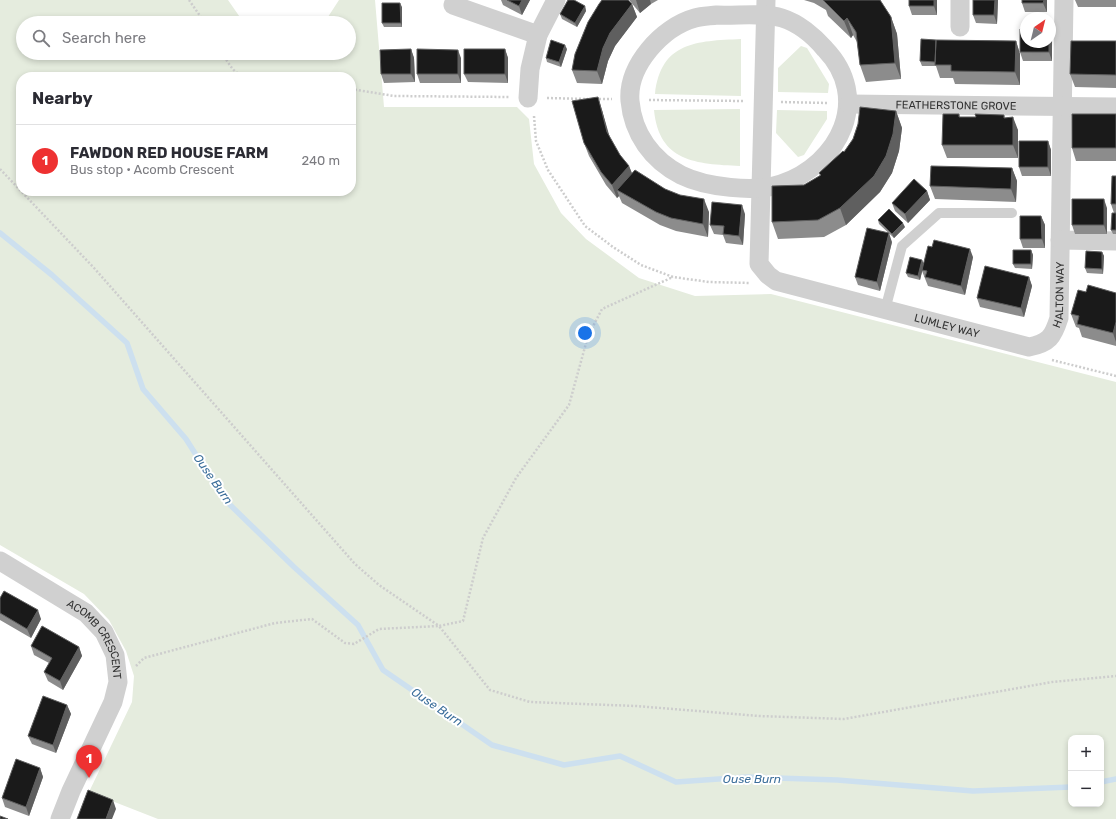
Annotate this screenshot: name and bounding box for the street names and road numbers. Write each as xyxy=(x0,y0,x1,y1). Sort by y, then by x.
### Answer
street label: FEATHERSTONE GROVE xyxy=(895,99,1017,113)
street label: HALTON WAY xyxy=(1050,262,1067,330)
street label: LUMLEY WAY xyxy=(913,311,981,341)
street label: ACOMB CRESCENT xyxy=(64,597,124,681)

